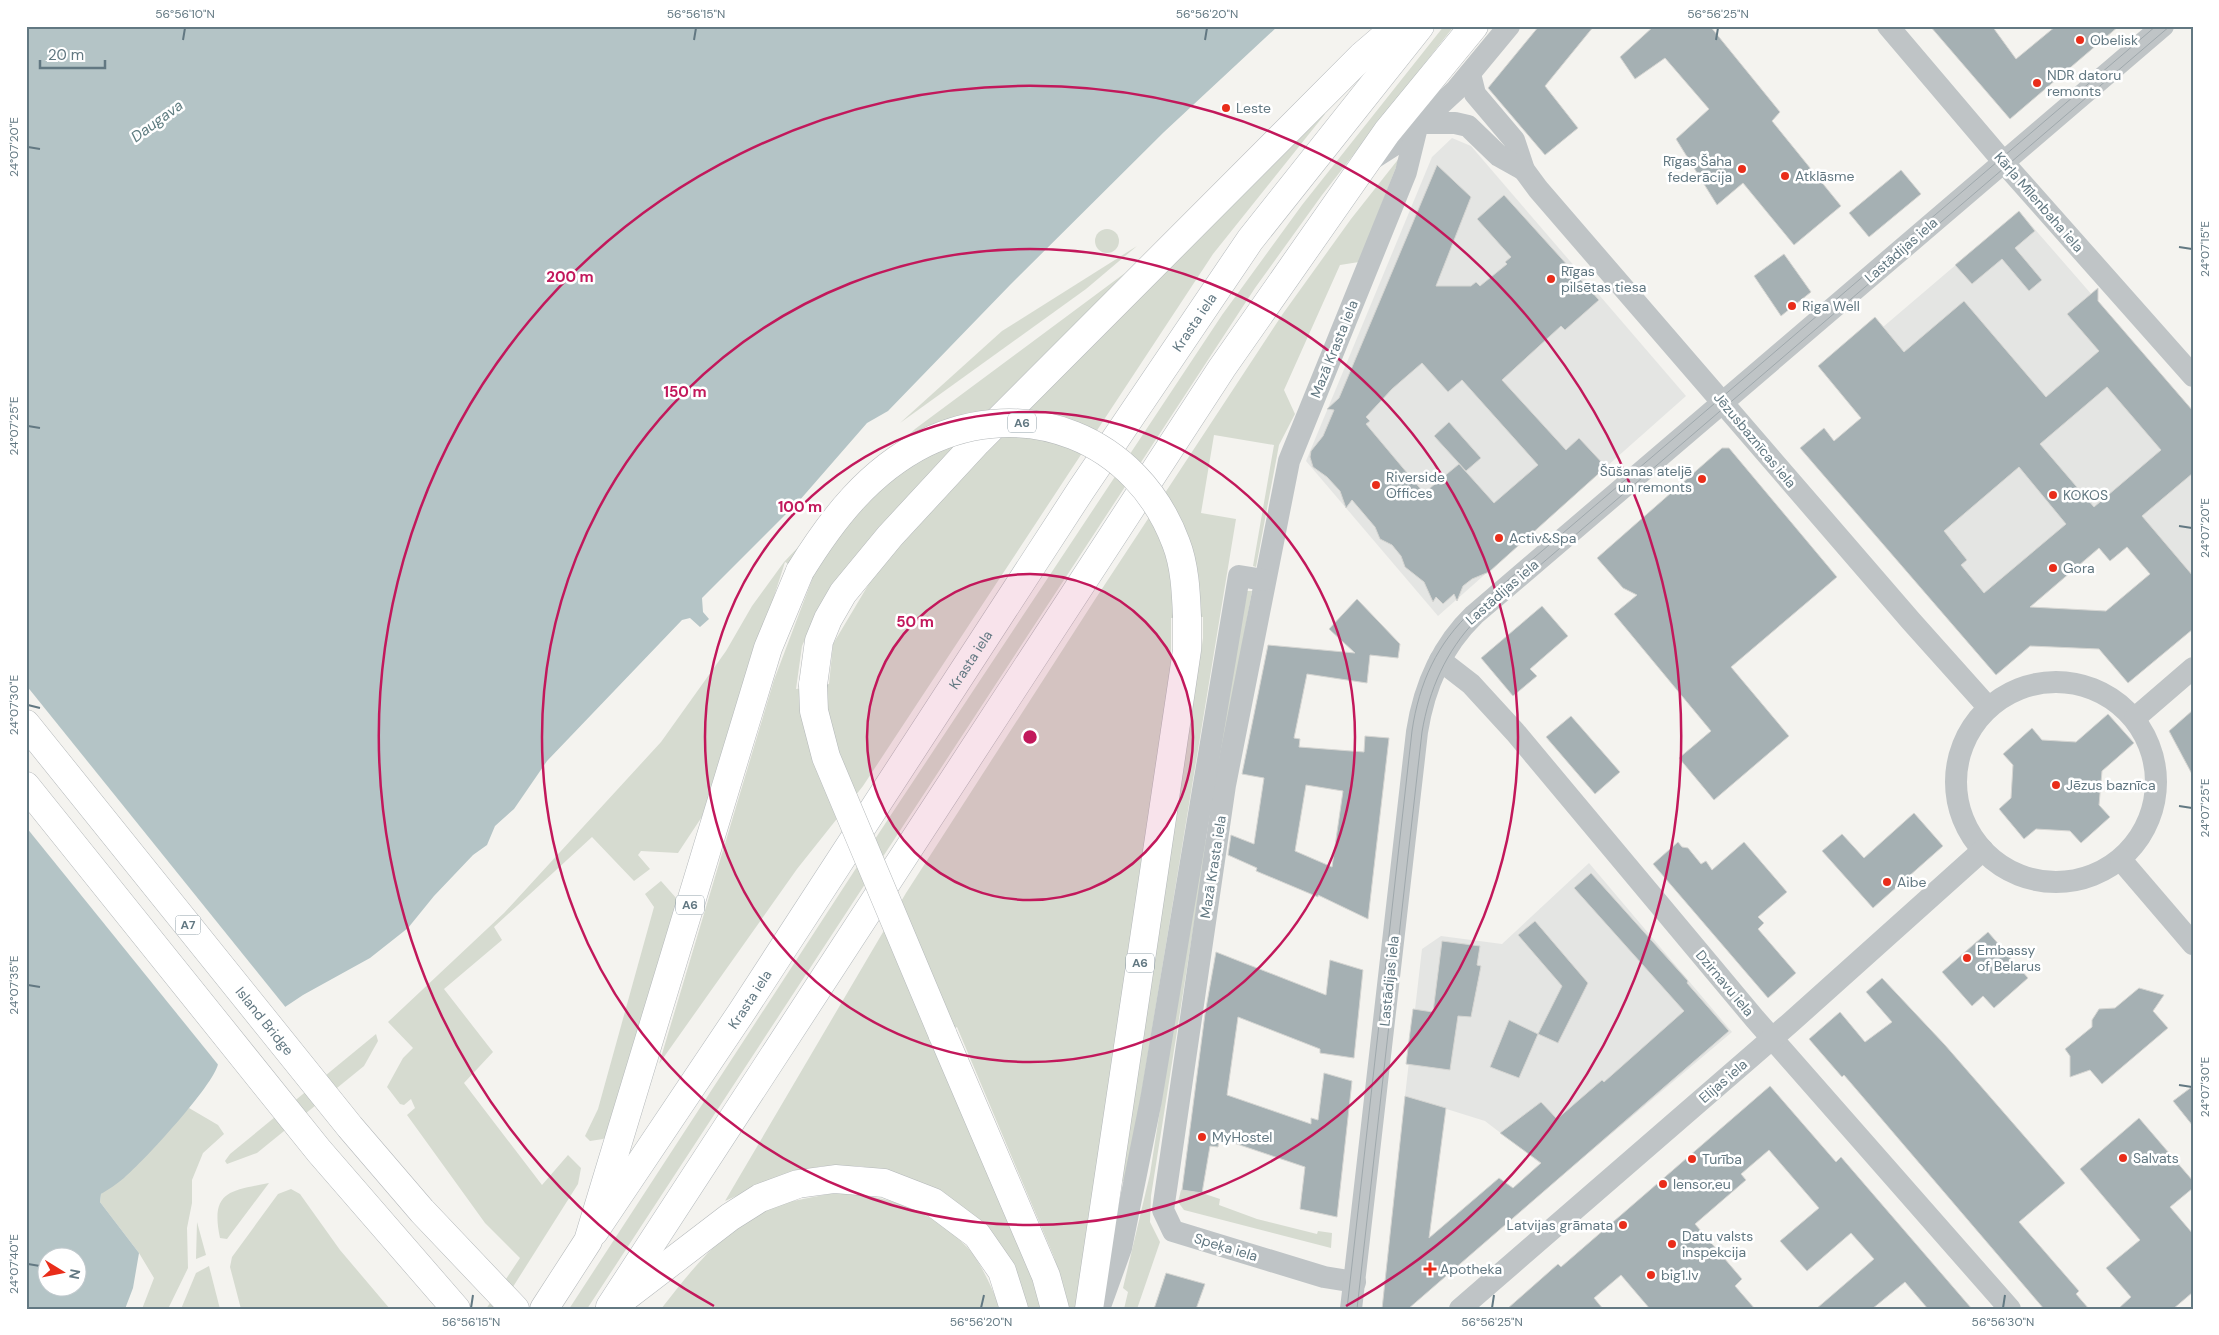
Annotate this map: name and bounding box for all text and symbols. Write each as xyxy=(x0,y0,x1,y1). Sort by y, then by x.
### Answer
text: 56°56'10"N xyxy=(155,6,215,22)
text: 56°56'15"N xyxy=(667,6,725,22)
text: 56°56'20"N xyxy=(1176,6,1238,22)
text: 56°56'25"N xyxy=(1687,6,1749,22)
place label: Obelisk xyxy=(2090,31,2138,49)
marker: Obelisk xyxy=(2074,34,2086,46)
scale bar xyxy=(40,38,105,70)
text: 20 m xyxy=(48,45,84,65)
place label: NDR datoru remonts xyxy=(2047,66,2121,100)
marker: NDR datoru remonts xyxy=(2031,77,2043,89)
water label: Daugava xyxy=(127,95,187,147)
place label: Leste xyxy=(1236,99,1271,117)
marker: Leste xyxy=(1220,102,1232,114)
text: 24°07'20"E xyxy=(6,117,22,177)
street label: Kārļa Mīlenbaha iela xyxy=(1991,148,2087,256)
place label: Rīgas Šaha federācija xyxy=(1663,152,1732,186)
marker: Rīgas Šaha federācija xyxy=(1736,163,1748,175)
place label: Atklāsme xyxy=(1795,167,1854,185)
marker: Atklāsme xyxy=(1779,170,1791,182)
street label: Lastādijas iela xyxy=(1861,213,1941,287)
text: 24°07'15"E xyxy=(2197,221,2213,277)
place label: Rīgas pilsētas tiesa xyxy=(1561,262,1646,296)
text: 200 m xyxy=(546,267,594,287)
marker: Rīgas pilsētas tiesa xyxy=(1545,273,1557,285)
street label: Krasta iela xyxy=(1168,290,1220,355)
place label: Riga Well xyxy=(1802,297,1860,315)
street label: Mazā Krasta iela xyxy=(1306,298,1362,400)
marker: Riga Well xyxy=(1786,300,1798,312)
text: 150 m xyxy=(664,382,707,402)
street label: Jēzusbaznīcas iela xyxy=(1710,389,1800,491)
text: 24°07'25"E xyxy=(6,396,22,456)
road number: A6 xyxy=(1008,413,1036,432)
place label: Šūšanas ateljē un remonts xyxy=(1600,462,1692,496)
place label: Riverside Offices xyxy=(1386,468,1445,502)
marker: Šūšanas ateljē un remonts xyxy=(1696,473,1708,485)
marker: Riverside Offices xyxy=(1370,479,1382,491)
place label: KOKOS xyxy=(2063,486,2108,504)
marker: KOKOS xyxy=(2047,489,2059,501)
text: 100 m xyxy=(778,497,822,517)
text: 24°07'20"E xyxy=(2197,498,2213,558)
place label: Activ&Spa xyxy=(1509,529,1576,547)
marker: Activ&Spa xyxy=(1493,532,1505,544)
street label: Lastādijas iela xyxy=(1462,555,1542,629)
place label: Gora xyxy=(2063,559,2095,577)
marker: Gora xyxy=(2047,562,2059,574)
text: 50 m xyxy=(896,612,934,632)
street label: Krasta iela xyxy=(945,627,996,693)
text: 24°07'30"E xyxy=(6,675,22,735)
centre of rings xyxy=(1021,728,1039,746)
place label: Jēzus baznīca xyxy=(2066,776,2156,794)
text: 24°07'25"E xyxy=(2197,778,2213,838)
marker: Jēzus baznīca xyxy=(2050,779,2062,791)
street label: Mazā Krasta iela xyxy=(1196,814,1230,920)
place label: Aibe xyxy=(1897,873,1926,891)
marker: Aibe xyxy=(1881,876,1893,888)
road number: A6 xyxy=(676,896,704,914)
road number: A7 xyxy=(176,916,200,934)
street label: Lastādijas iela xyxy=(1375,935,1403,1027)
place label: Embassy of Belarus xyxy=(1977,941,2041,975)
street label: Dzirnavu iela xyxy=(1692,946,1758,1020)
marker: Embassy of Belarus xyxy=(1961,952,1973,964)
road number: A6 xyxy=(1126,954,1154,972)
text: 24°07'35"E xyxy=(6,955,22,1015)
street label: Krasta iela xyxy=(724,967,776,1032)
street label: Island Bridge xyxy=(232,983,298,1059)
street label: Elijas iela xyxy=(1695,1055,1751,1107)
text: 24°07'30"E xyxy=(2197,1057,2213,1117)
place label: MyHostel xyxy=(1212,1128,1272,1146)
marker: MyHostel xyxy=(1196,1131,1208,1143)
place label: Salvats xyxy=(2133,1149,2179,1167)
place label: Turība xyxy=(1702,1150,1742,1168)
marker: Salvats xyxy=(2117,1152,2129,1164)
marker: Turība xyxy=(1686,1153,1698,1165)
place label: lensor.eu xyxy=(1673,1175,1731,1193)
marker: lensor.eu xyxy=(1657,1178,1669,1190)
place label: Latvijas grāmata xyxy=(1507,1216,1613,1234)
marker: Latvijas grāmata xyxy=(1617,1219,1629,1231)
place label: Datu valsts inspekcija xyxy=(1682,1227,1753,1261)
street label: Speķa iela xyxy=(1192,1229,1260,1265)
text: 24°07'40"E xyxy=(6,1234,22,1294)
marker: Datu valsts inspekcija xyxy=(1666,1238,1678,1250)
north arrow xyxy=(38,1248,88,1298)
place label: Apotheka xyxy=(1440,1260,1502,1278)
marker: Apotheka xyxy=(1424,1263,1436,1275)
place label: big1.lv xyxy=(1661,1266,1699,1284)
text: N xyxy=(65,1268,85,1281)
marker: big1.lv xyxy=(1645,1269,1657,1281)
text: 56°56'15"N xyxy=(442,1314,500,1330)
text: 56°56'20"N xyxy=(950,1314,1012,1330)
text: 56°56'25"N xyxy=(1461,1314,1523,1330)
text: 56°56'30"N xyxy=(1972,1314,2034,1330)

